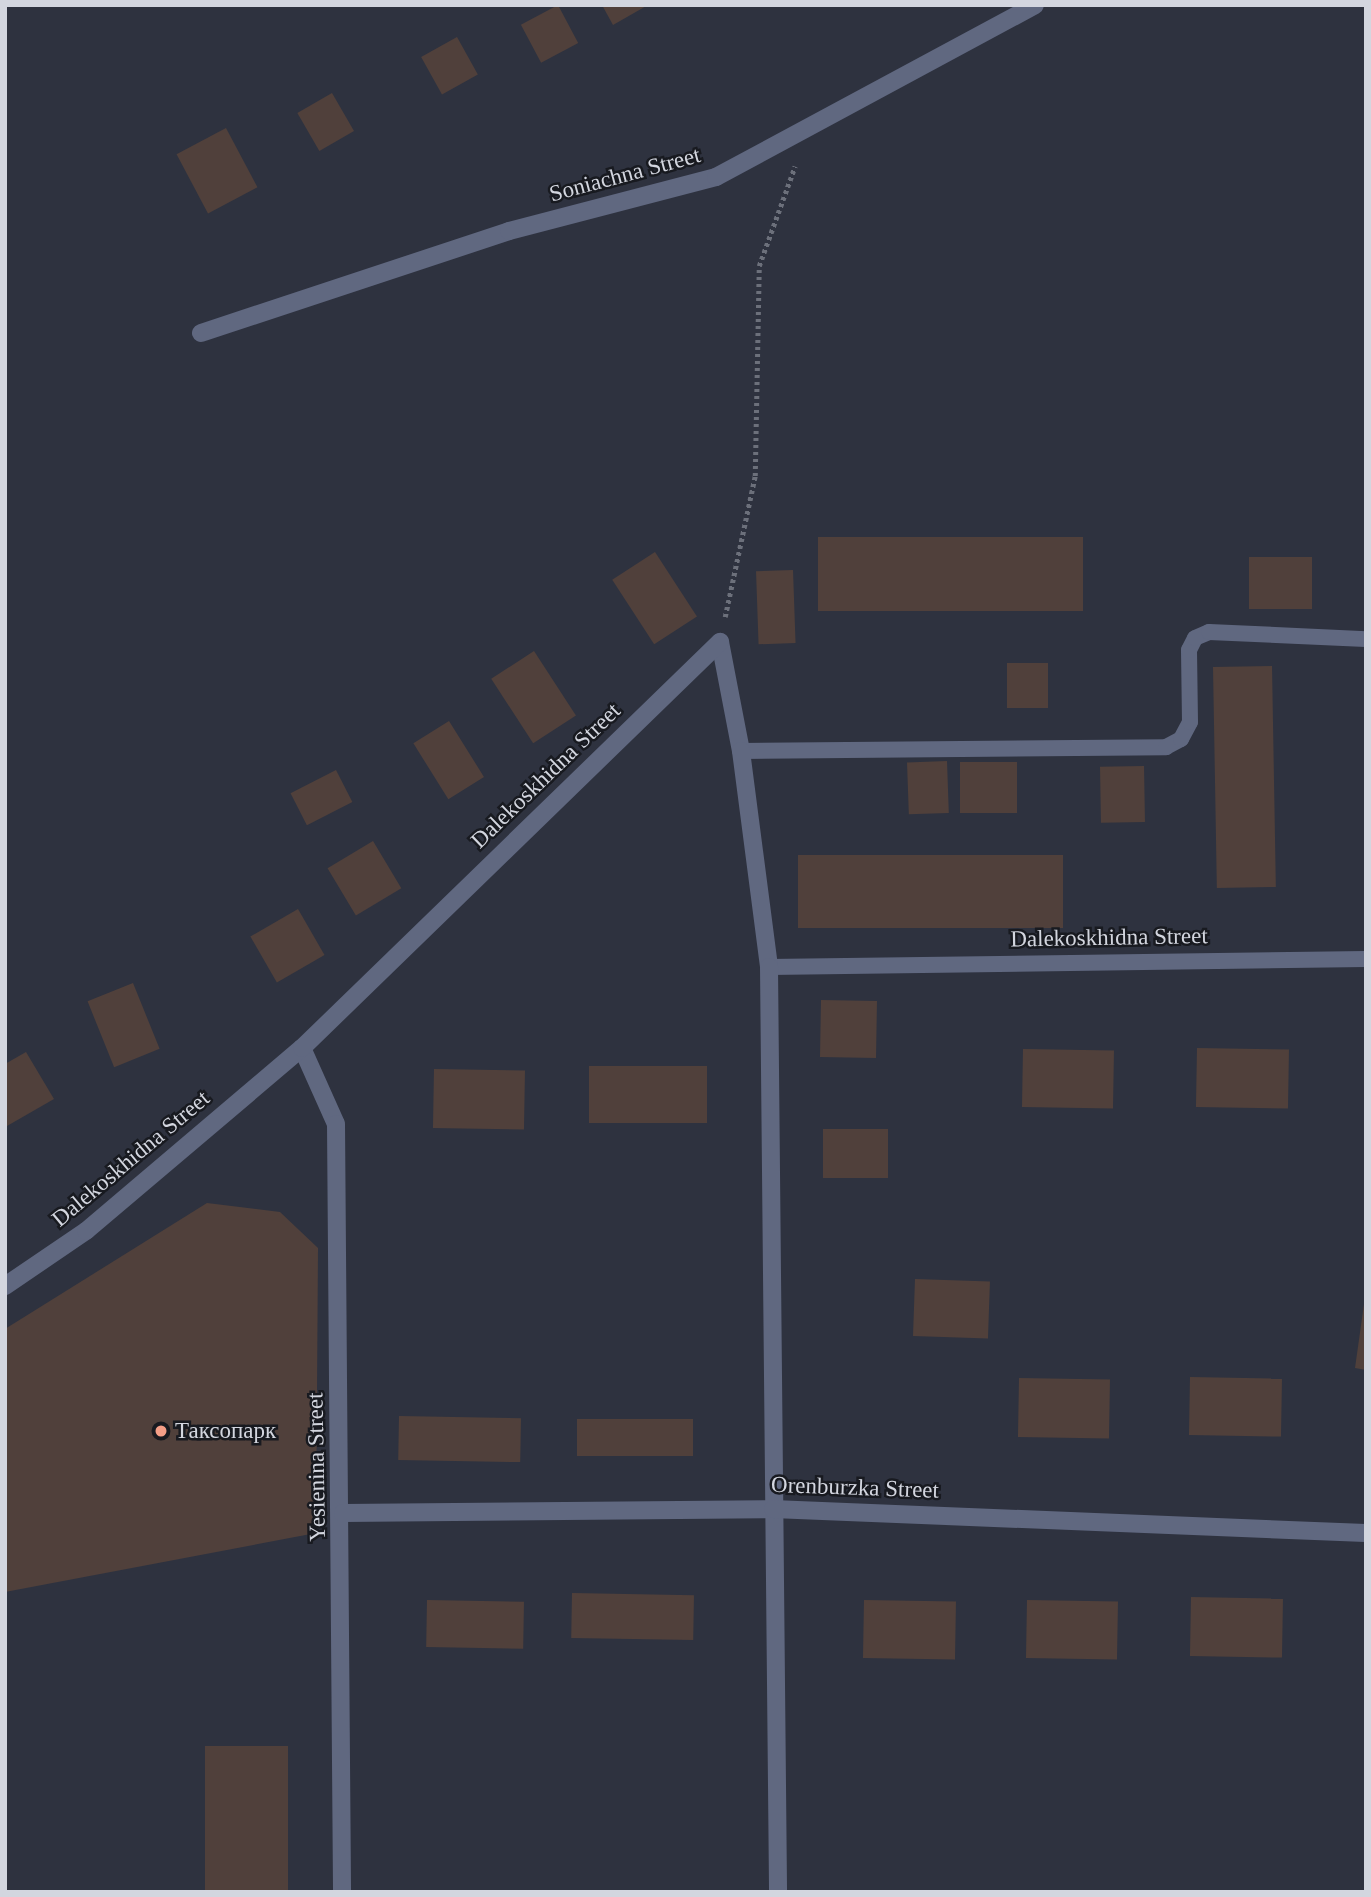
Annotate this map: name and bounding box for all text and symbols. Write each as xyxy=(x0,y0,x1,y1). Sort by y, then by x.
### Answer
street label: Soniachna Street xyxy=(546,142,704,208)
street label: Dalekoskhidna Street xyxy=(465,698,627,854)
street label: Dalekoskhidna Street xyxy=(1010,922,1208,954)
street label: Dalekoskhidna Street xyxy=(47,1085,215,1233)
street label: Yesienina Street xyxy=(302,1392,332,1542)
place label: Таксопарк xyxy=(175,1417,276,1445)
marker: Таксопарк xyxy=(153,1423,169,1439)
street label: Orenburzka Street xyxy=(771,1471,939,1505)

